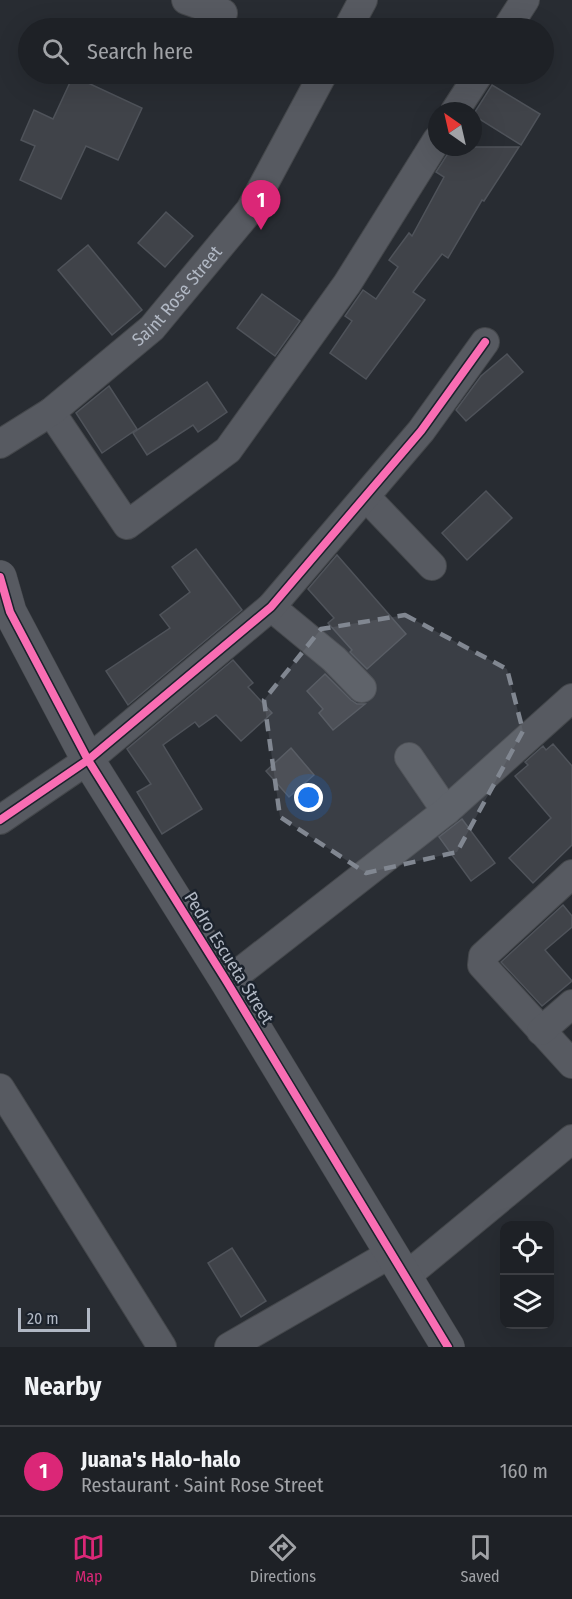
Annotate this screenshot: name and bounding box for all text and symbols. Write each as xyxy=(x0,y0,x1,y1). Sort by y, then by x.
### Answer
search box xyxy=(18,18,554,84)
icon: search xyxy=(39,35,72,68)
text: Search here xyxy=(87,38,193,65)
north arrow xyxy=(428,102,482,156)
pin: 1 xyxy=(242,180,280,230)
street label: Saint Rose Street xyxy=(128,241,227,351)
your location xyxy=(294,783,323,812)
street label: Pedro Escueta Street xyxy=(179,888,279,1028)
map controls xyxy=(500,1221,554,1329)
button: locate xyxy=(500,1221,554,1275)
button: layers xyxy=(500,1275,554,1329)
scale bar xyxy=(18,1305,90,1332)
text: 20 m xyxy=(27,1309,58,1328)
text: Nearby xyxy=(24,1371,101,1402)
text: Juana's Halo-halo xyxy=(81,1446,241,1473)
text: 1 xyxy=(39,1459,48,1483)
text: 160 m xyxy=(500,1459,548,1483)
text: Restaurant · Saint Rose Street xyxy=(81,1473,324,1497)
tab: Map xyxy=(72,1531,105,1586)
tab: Directions xyxy=(250,1531,316,1586)
tab: Saved xyxy=(461,1531,500,1586)

